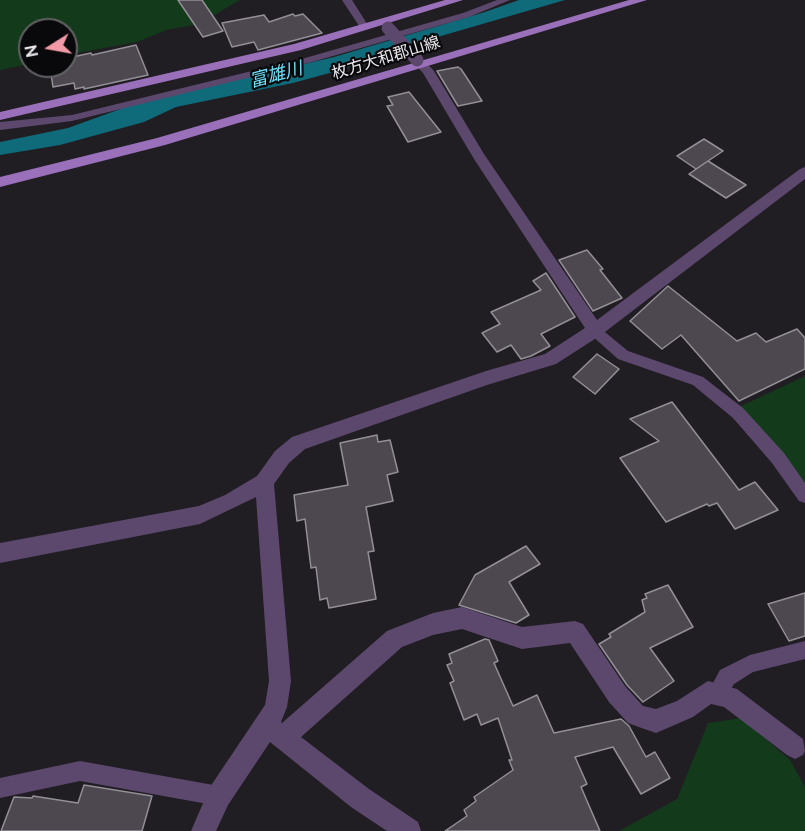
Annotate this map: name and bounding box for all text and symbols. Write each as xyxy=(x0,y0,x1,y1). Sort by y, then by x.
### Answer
north arrow xyxy=(18,18,78,78)
street label: 枚方大和郡山線 xyxy=(330,32,442,84)
text: N xyxy=(21,43,42,59)
water label: 富雄川 xyxy=(247,58,305,92)

